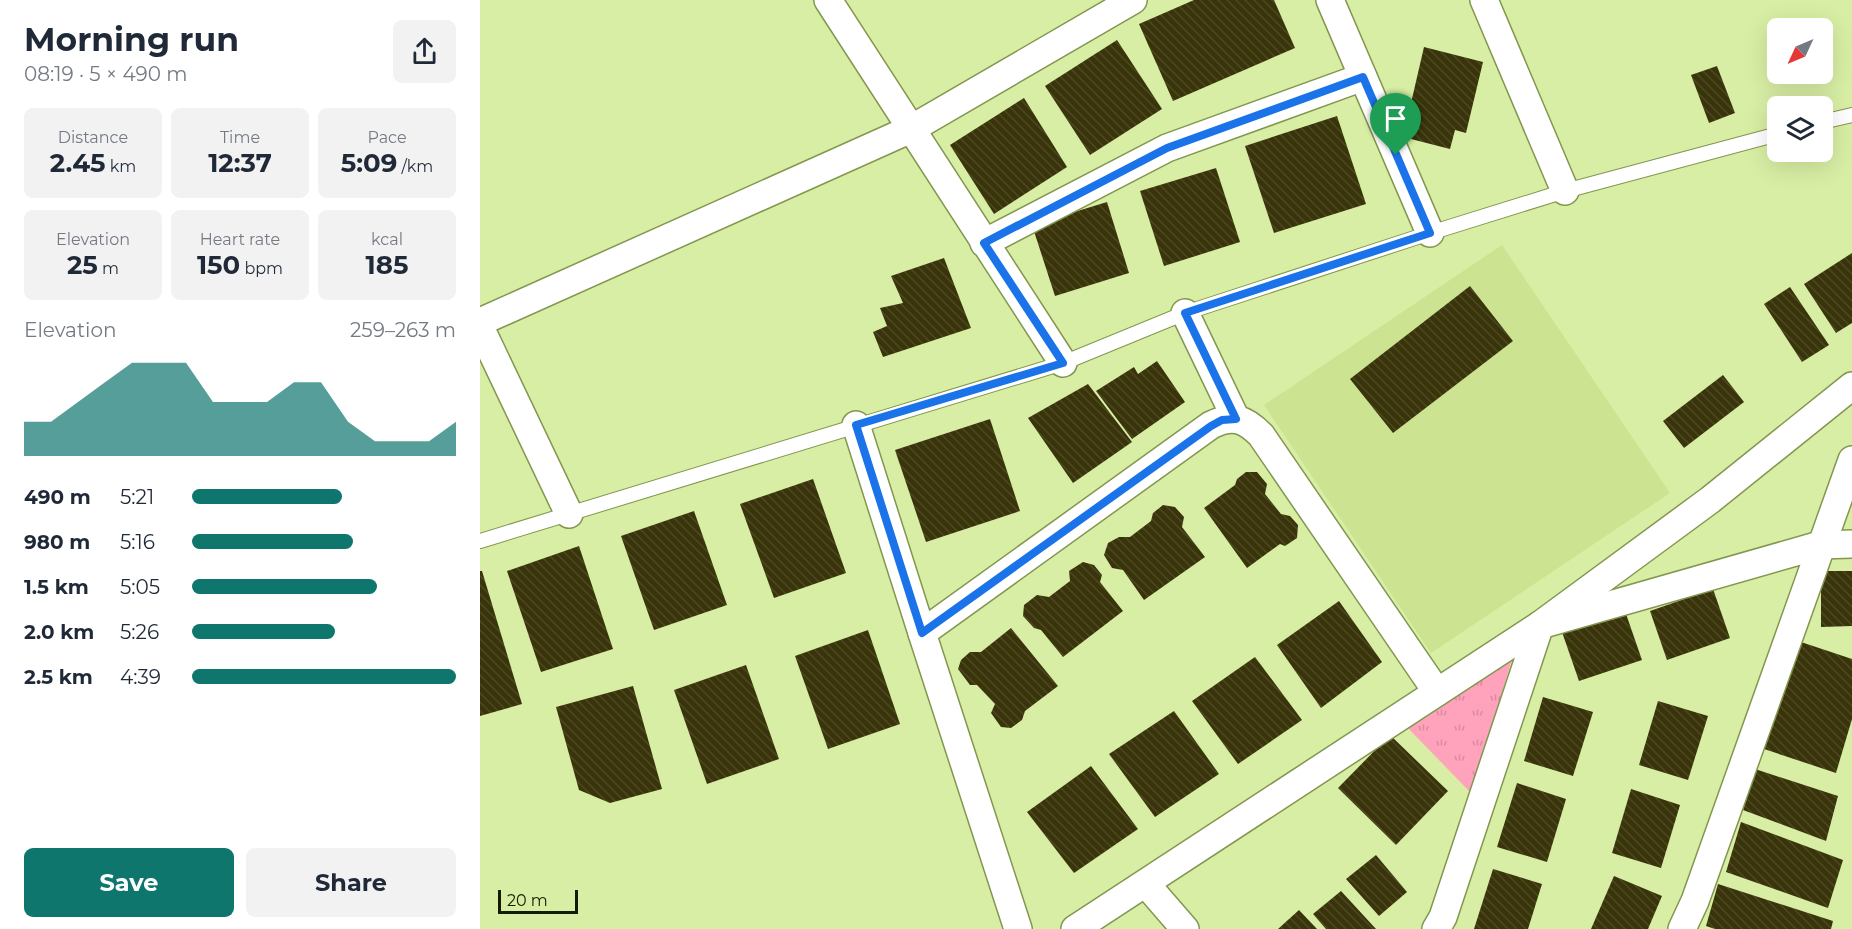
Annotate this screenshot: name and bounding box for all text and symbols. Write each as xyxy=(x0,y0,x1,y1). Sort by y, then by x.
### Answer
north arrow xyxy=(1767,18,1833,84)
map controls xyxy=(1767,18,1833,162)
text: Morning run xyxy=(24,19,239,59)
button: share xyxy=(393,20,456,83)
text: 08:19 · 5 × 490 m xyxy=(24,62,187,86)
pin xyxy=(1370,93,1421,155)
button: layers xyxy=(1767,96,1833,162)
icon: arrive xyxy=(1379,102,1412,135)
text: Distance xyxy=(58,128,128,147)
text: Time xyxy=(220,128,260,147)
text: Pace xyxy=(367,128,407,147)
text: 2.45 xyxy=(50,147,106,179)
text: 12:37 xyxy=(208,147,272,179)
text: 5:09 xyxy=(341,147,397,179)
text: km xyxy=(106,157,136,176)
text: /km xyxy=(397,157,433,176)
text: Elevation xyxy=(56,230,130,249)
text: Heart rate xyxy=(200,230,280,249)
text: kcal xyxy=(371,230,403,249)
text: 25 xyxy=(67,249,98,281)
text: 150 xyxy=(197,249,240,281)
text: 185 xyxy=(366,249,408,281)
text: m xyxy=(98,259,119,278)
text: bpm xyxy=(240,259,283,278)
text: Elevation xyxy=(24,318,116,342)
text: 259–263 m xyxy=(350,318,456,342)
text: 490 m xyxy=(24,485,91,509)
text: 5:21 xyxy=(120,485,154,509)
text: 980 m xyxy=(24,530,90,554)
text: 5:16 xyxy=(120,530,155,554)
text: 1.5 km xyxy=(24,575,89,599)
text: 5:05 xyxy=(120,575,160,599)
text: 2.0 km xyxy=(24,620,94,644)
text: 5:26 xyxy=(120,620,159,644)
text: 2.5 km xyxy=(24,665,93,689)
text: 4:39 xyxy=(120,665,161,689)
button: Save xyxy=(24,848,234,917)
button: Share xyxy=(246,848,456,917)
scale bar xyxy=(498,887,578,914)
text: 20 m xyxy=(507,891,548,910)

